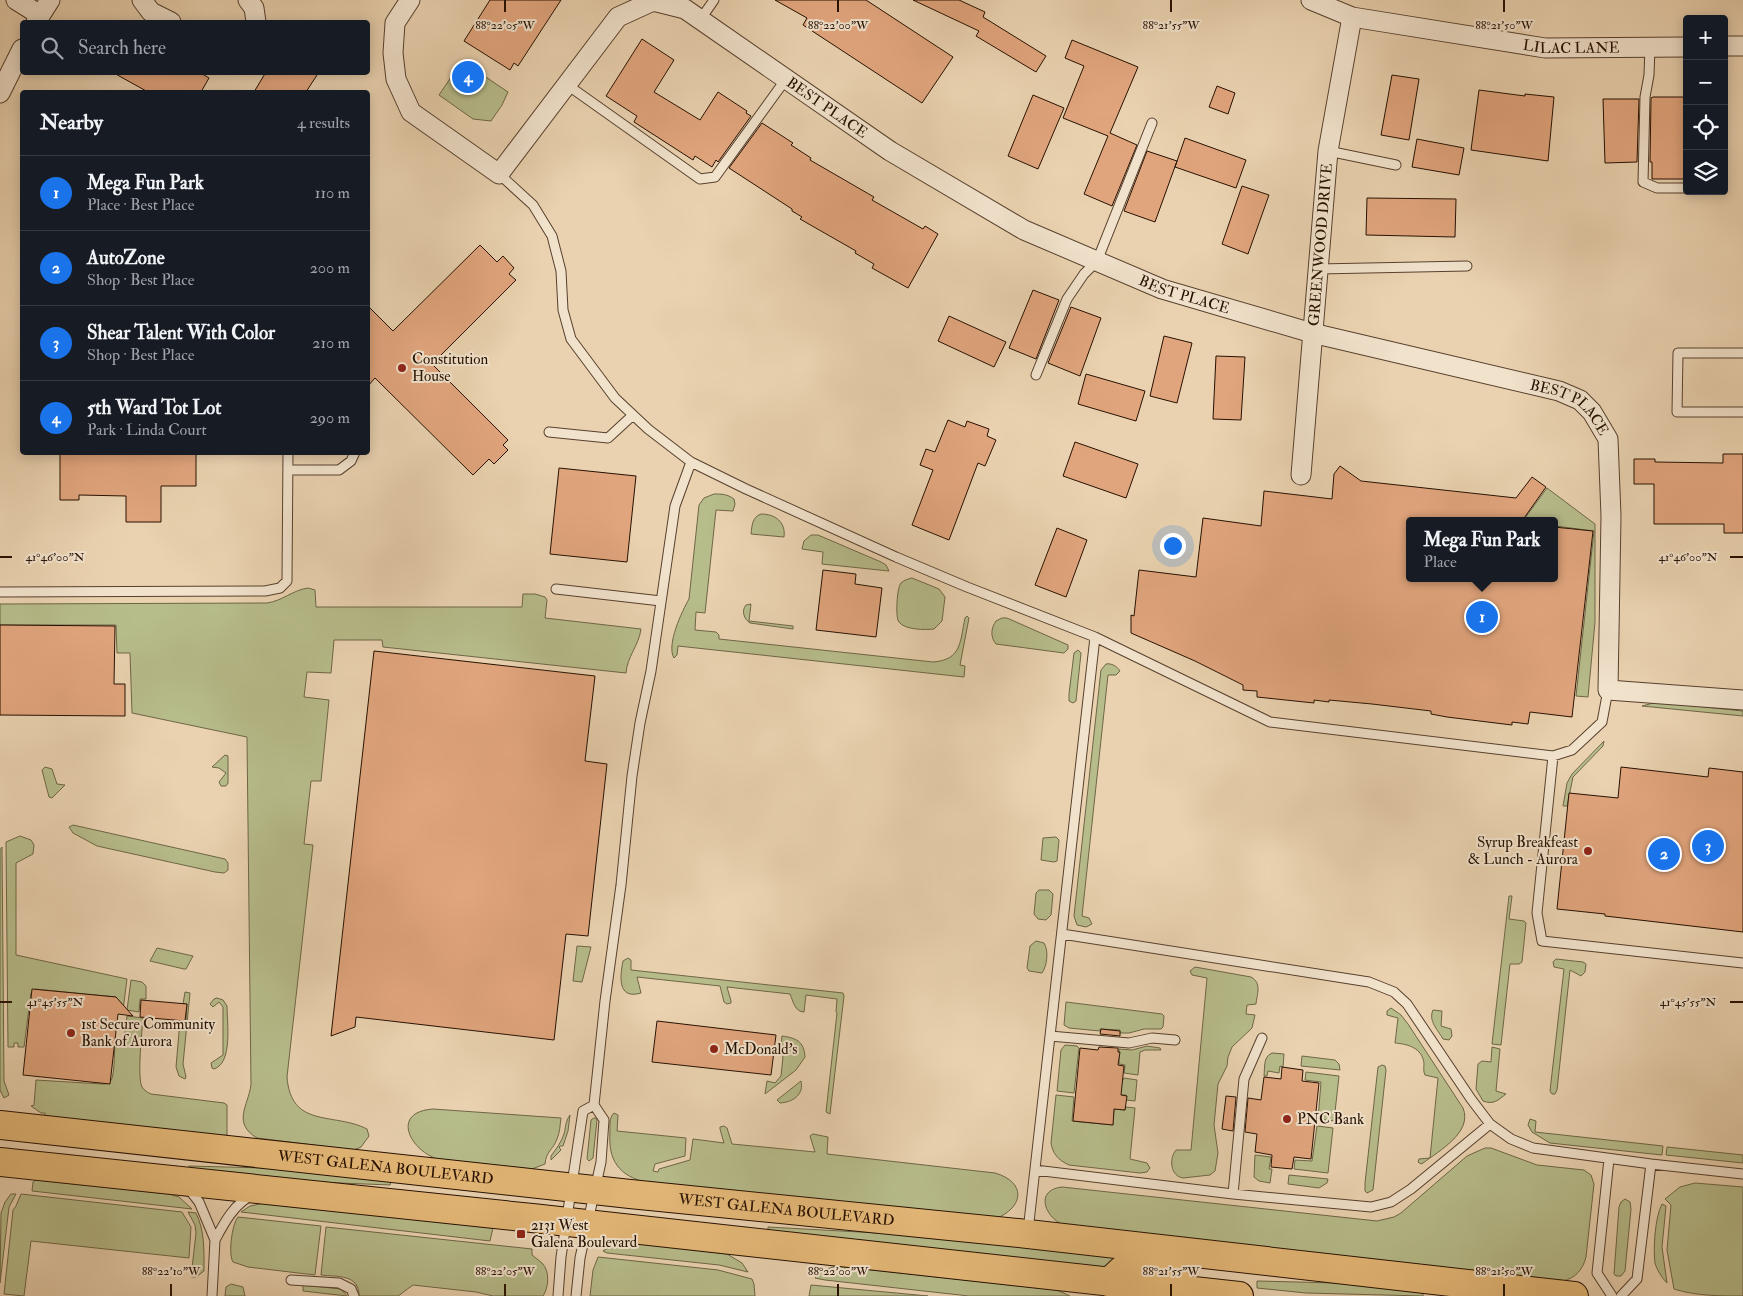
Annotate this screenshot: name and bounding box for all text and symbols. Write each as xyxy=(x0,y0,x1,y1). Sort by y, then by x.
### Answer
map controls xyxy=(1683,15,1728,195)
button: + xyxy=(1683,15,1728,60)
text: 88°22'05"W xyxy=(475,18,536,33)
text: 88°22'00"W xyxy=(808,18,869,33)
text: 88°21'55"W xyxy=(1143,18,1200,33)
text: 88°21'50"W xyxy=(1475,18,1534,33)
search box xyxy=(20,20,370,75)
icon: search xyxy=(38,34,66,62)
text: Search here xyxy=(78,36,166,60)
street label: LILAC LANE xyxy=(1522,36,1620,58)
pin: 4 xyxy=(452,58,484,96)
button: − xyxy=(1683,60,1728,105)
street label: BEST PLACE xyxy=(783,73,871,143)
button: locate xyxy=(1683,105,1728,150)
text: Nearby xyxy=(40,109,103,136)
text: 4 results xyxy=(297,113,350,133)
button: layers xyxy=(1683,150,1728,195)
street label: GREENWOOD DRIVE xyxy=(1304,162,1337,327)
text: Mega Fun Park xyxy=(87,171,204,195)
text: 1 xyxy=(53,183,59,203)
text: 110 m xyxy=(315,183,350,203)
text: Place · Best Place xyxy=(87,195,194,215)
text: AutoZone xyxy=(87,246,165,270)
text: 2 xyxy=(52,258,60,278)
text: 200 m xyxy=(310,258,350,278)
text: Shop · Best Place xyxy=(87,270,194,290)
street label: BEST PLACE xyxy=(1136,271,1232,318)
text: Shear Talent With Color xyxy=(87,321,275,345)
text: 3 xyxy=(53,333,59,353)
text: 210 m xyxy=(312,333,350,353)
text: Shop · Best Place xyxy=(87,345,194,365)
place label: Constitution House xyxy=(412,350,488,386)
marker: Constitution House xyxy=(396,362,408,374)
street label: BEST PLACE xyxy=(1528,376,1613,439)
text: 5th Ward Tot Lot xyxy=(87,396,221,420)
text: 4 xyxy=(52,408,60,428)
text: 290 m xyxy=(310,408,350,428)
text: Park · Linda Court xyxy=(87,420,207,440)
popup xyxy=(1406,517,1558,582)
text: Mega Fun Park xyxy=(1424,528,1540,552)
your location xyxy=(1160,533,1186,559)
text: 41°46'00"N xyxy=(26,550,85,565)
text: 41°46'00"N xyxy=(1659,550,1718,565)
text: Place xyxy=(1424,552,1457,572)
pin: 1 xyxy=(1466,598,1498,636)
pin: 3 xyxy=(1692,827,1724,865)
place label: Syrup Breakfeast & Lunch - Aurora xyxy=(1468,833,1579,869)
pin: 2 xyxy=(1648,835,1680,873)
marker: Syrup Breakfeast & Lunch - Aurora xyxy=(1582,845,1594,857)
text: 41°45'55"N xyxy=(27,995,83,1010)
text: 41°45'55"N xyxy=(1660,995,1716,1010)
place label: 1st Secure Community Bank of Aurora xyxy=(81,1015,216,1051)
marker: 1st Secure Community Bank of Aurora xyxy=(65,1027,77,1039)
place label: McDonald's xyxy=(724,1040,797,1059)
marker: McDonald's xyxy=(708,1043,720,1055)
place label: PNC Bank xyxy=(1297,1110,1364,1129)
marker: PNC Bank xyxy=(1281,1113,1293,1125)
street label: WEST GALENA BOULEVARD xyxy=(276,1146,494,1189)
street label: WEST GALENA BOULEVARD xyxy=(677,1190,895,1231)
place label: 2131 West Galena Boulevard xyxy=(531,1216,638,1252)
marker: 2131 West Galena Boulevard xyxy=(515,1228,527,1240)
text: 88°22'10"W xyxy=(142,1264,201,1279)
text: 88°22'05"W xyxy=(475,1264,536,1279)
text: 88°22'00"W xyxy=(808,1264,869,1279)
text: 88°21'55"W xyxy=(1143,1264,1200,1279)
text: 88°21'50"W xyxy=(1475,1264,1534,1279)

